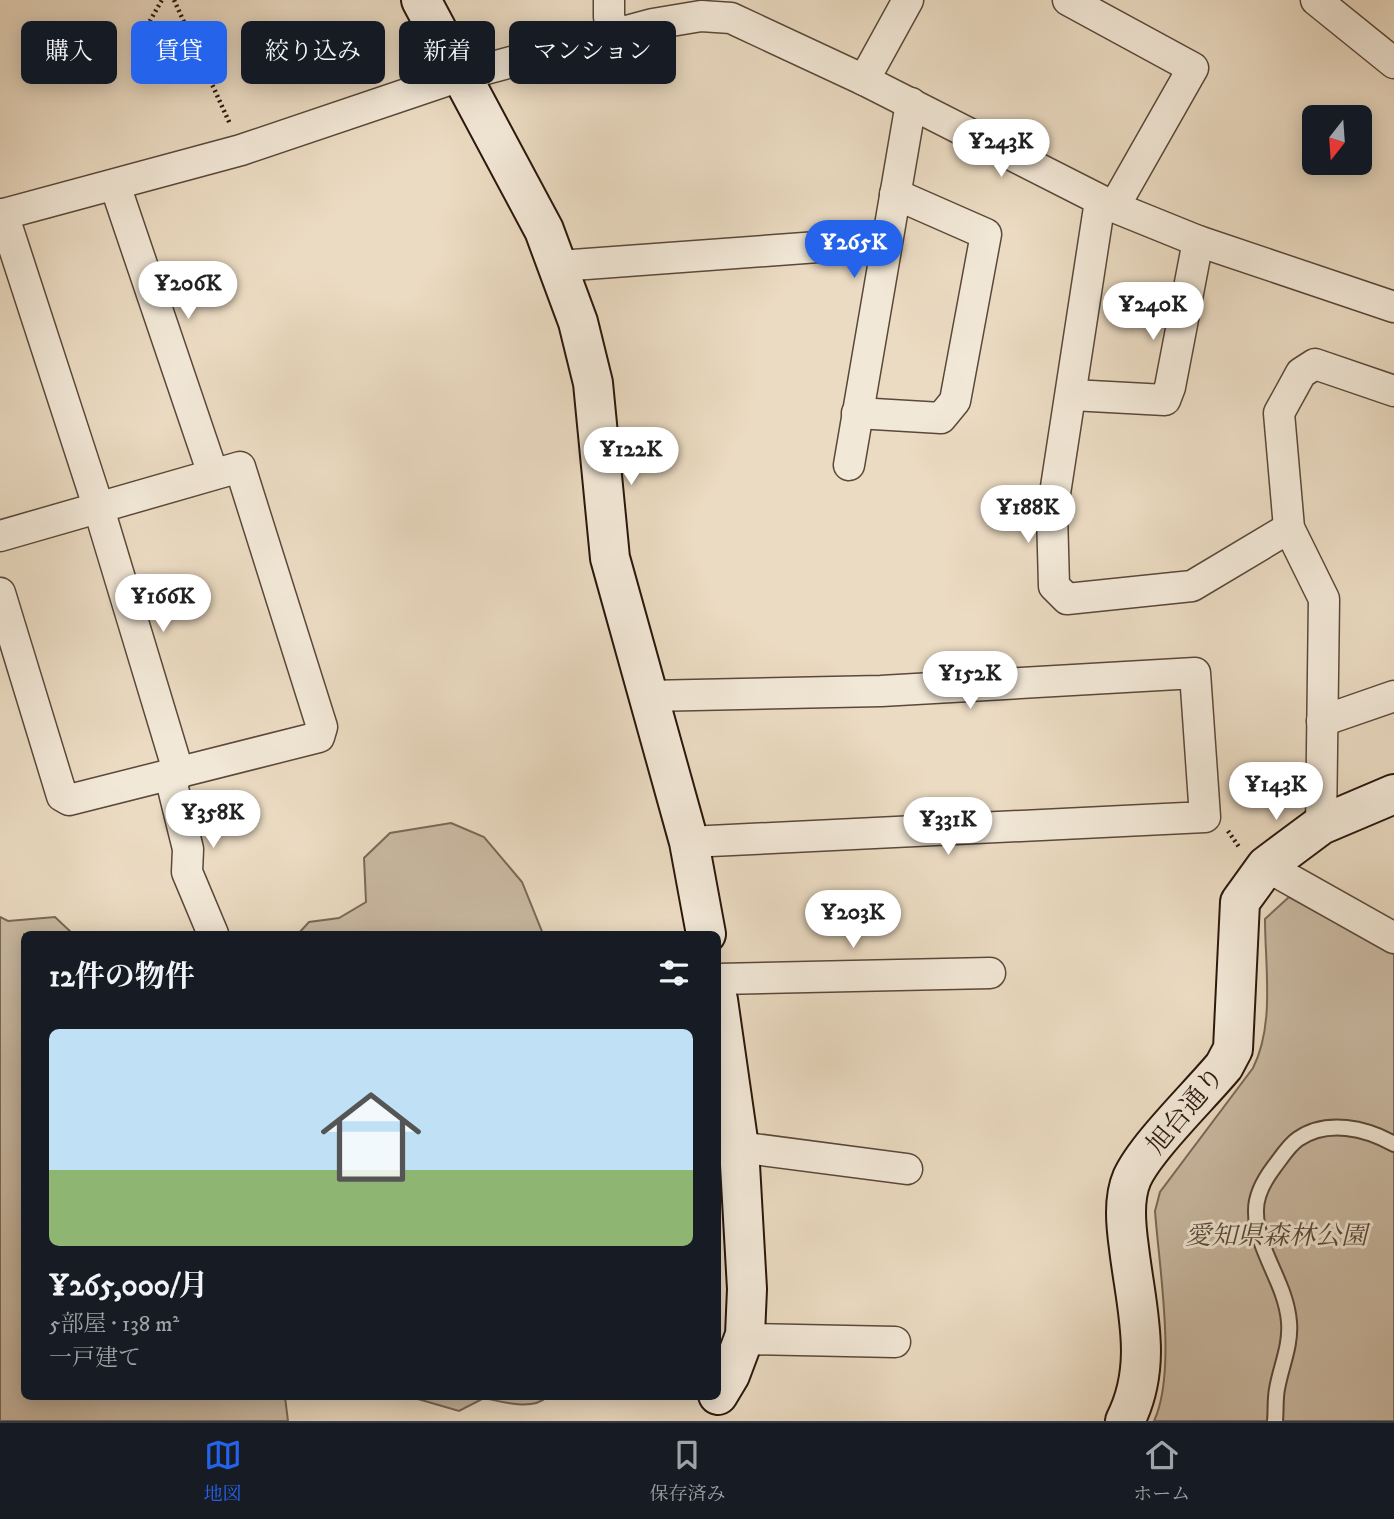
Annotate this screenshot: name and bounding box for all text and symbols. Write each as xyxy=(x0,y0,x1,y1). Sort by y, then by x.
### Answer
chip: 購入 xyxy=(21,21,117,84)
chip: 賃貸 xyxy=(131,21,227,84)
chip: 絞り込み xyxy=(241,21,385,84)
chip: 新着 xyxy=(399,21,495,84)
chip: マンション xyxy=(509,21,676,84)
north arrow xyxy=(1302,105,1372,175)
map controls xyxy=(1302,105,1372,175)
pin: ¥243K xyxy=(952,120,1050,179)
text: ¥243K xyxy=(969,127,1033,156)
pin: ¥265K xyxy=(805,220,903,280)
text: ¥265K xyxy=(821,228,887,257)
pin: ¥206K xyxy=(139,262,237,321)
text: ¥206K xyxy=(154,269,222,298)
pin: ¥240K xyxy=(1104,282,1202,342)
text: ¥240K xyxy=(1119,290,1187,319)
pin: ¥122K xyxy=(582,428,680,487)
text: ¥122K xyxy=(600,435,662,464)
pin: ¥188K xyxy=(979,486,1077,545)
text: ¥188K xyxy=(996,493,1060,522)
pin: ¥166K xyxy=(114,574,212,634)
text: ¥166K xyxy=(131,582,195,611)
pin: ¥152K xyxy=(921,652,1019,711)
text: ¥152K xyxy=(939,659,1001,688)
pin: ¥143K xyxy=(1227,762,1325,822)
text: ¥143K xyxy=(1245,770,1307,799)
pin: ¥358K xyxy=(164,790,262,850)
text: ¥358K xyxy=(181,798,245,827)
pin: ¥331K xyxy=(899,798,997,857)
text: ¥331K xyxy=(919,805,977,834)
pin: ¥203K xyxy=(804,890,902,950)
text: ¥203K xyxy=(821,898,885,927)
icon: filters xyxy=(655,954,693,992)
text: 12件の物件 xyxy=(49,959,195,996)
street label: 旭台通り xyxy=(1140,1061,1232,1161)
icon: home xyxy=(308,1074,434,1200)
park label: 愛知県森林公園 xyxy=(1185,1220,1371,1253)
text: ¥265,000/月 xyxy=(49,1268,208,1305)
text: 5部屋 · 138 m² xyxy=(49,1310,179,1339)
text: 一戸建て xyxy=(49,1344,141,1373)
tab: 地図 xyxy=(204,1436,242,1506)
tab: 保存済み xyxy=(649,1436,725,1506)
tab: ホーム xyxy=(1133,1436,1190,1506)

